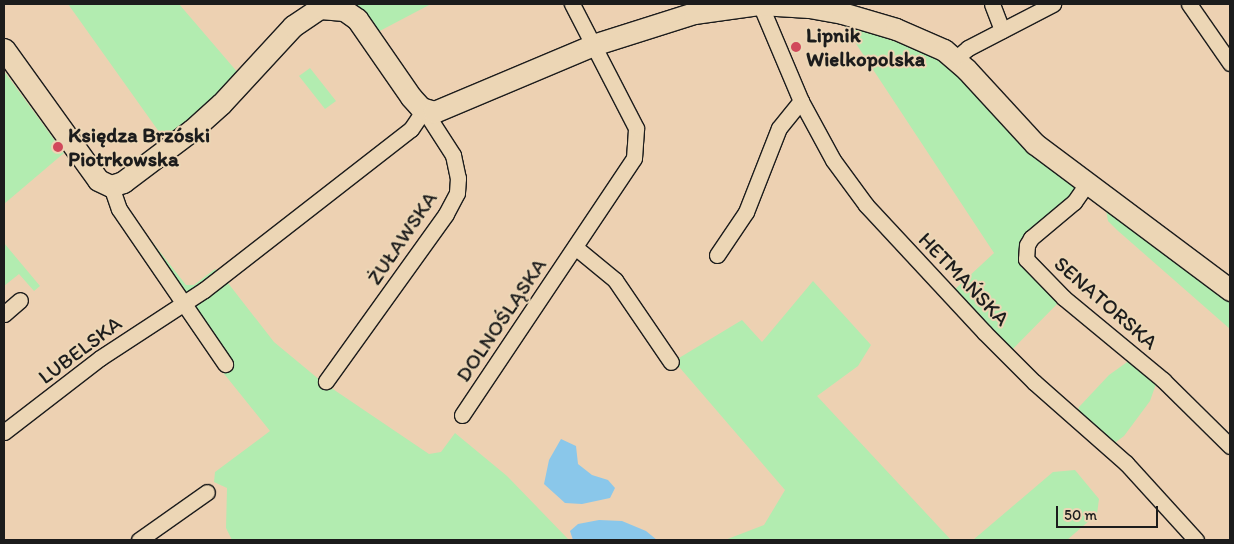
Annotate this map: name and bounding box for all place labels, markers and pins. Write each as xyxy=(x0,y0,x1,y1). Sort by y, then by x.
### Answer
place label: Lipnik Wielkopolska xyxy=(806,22,925,72)
marker: Lipnik Wielkopolska xyxy=(790,41,802,53)
place label: Księdza Brzóski Piotrkowska xyxy=(68,122,210,172)
marker: Księdza Brzóski Piotrkowska xyxy=(52,141,64,153)

